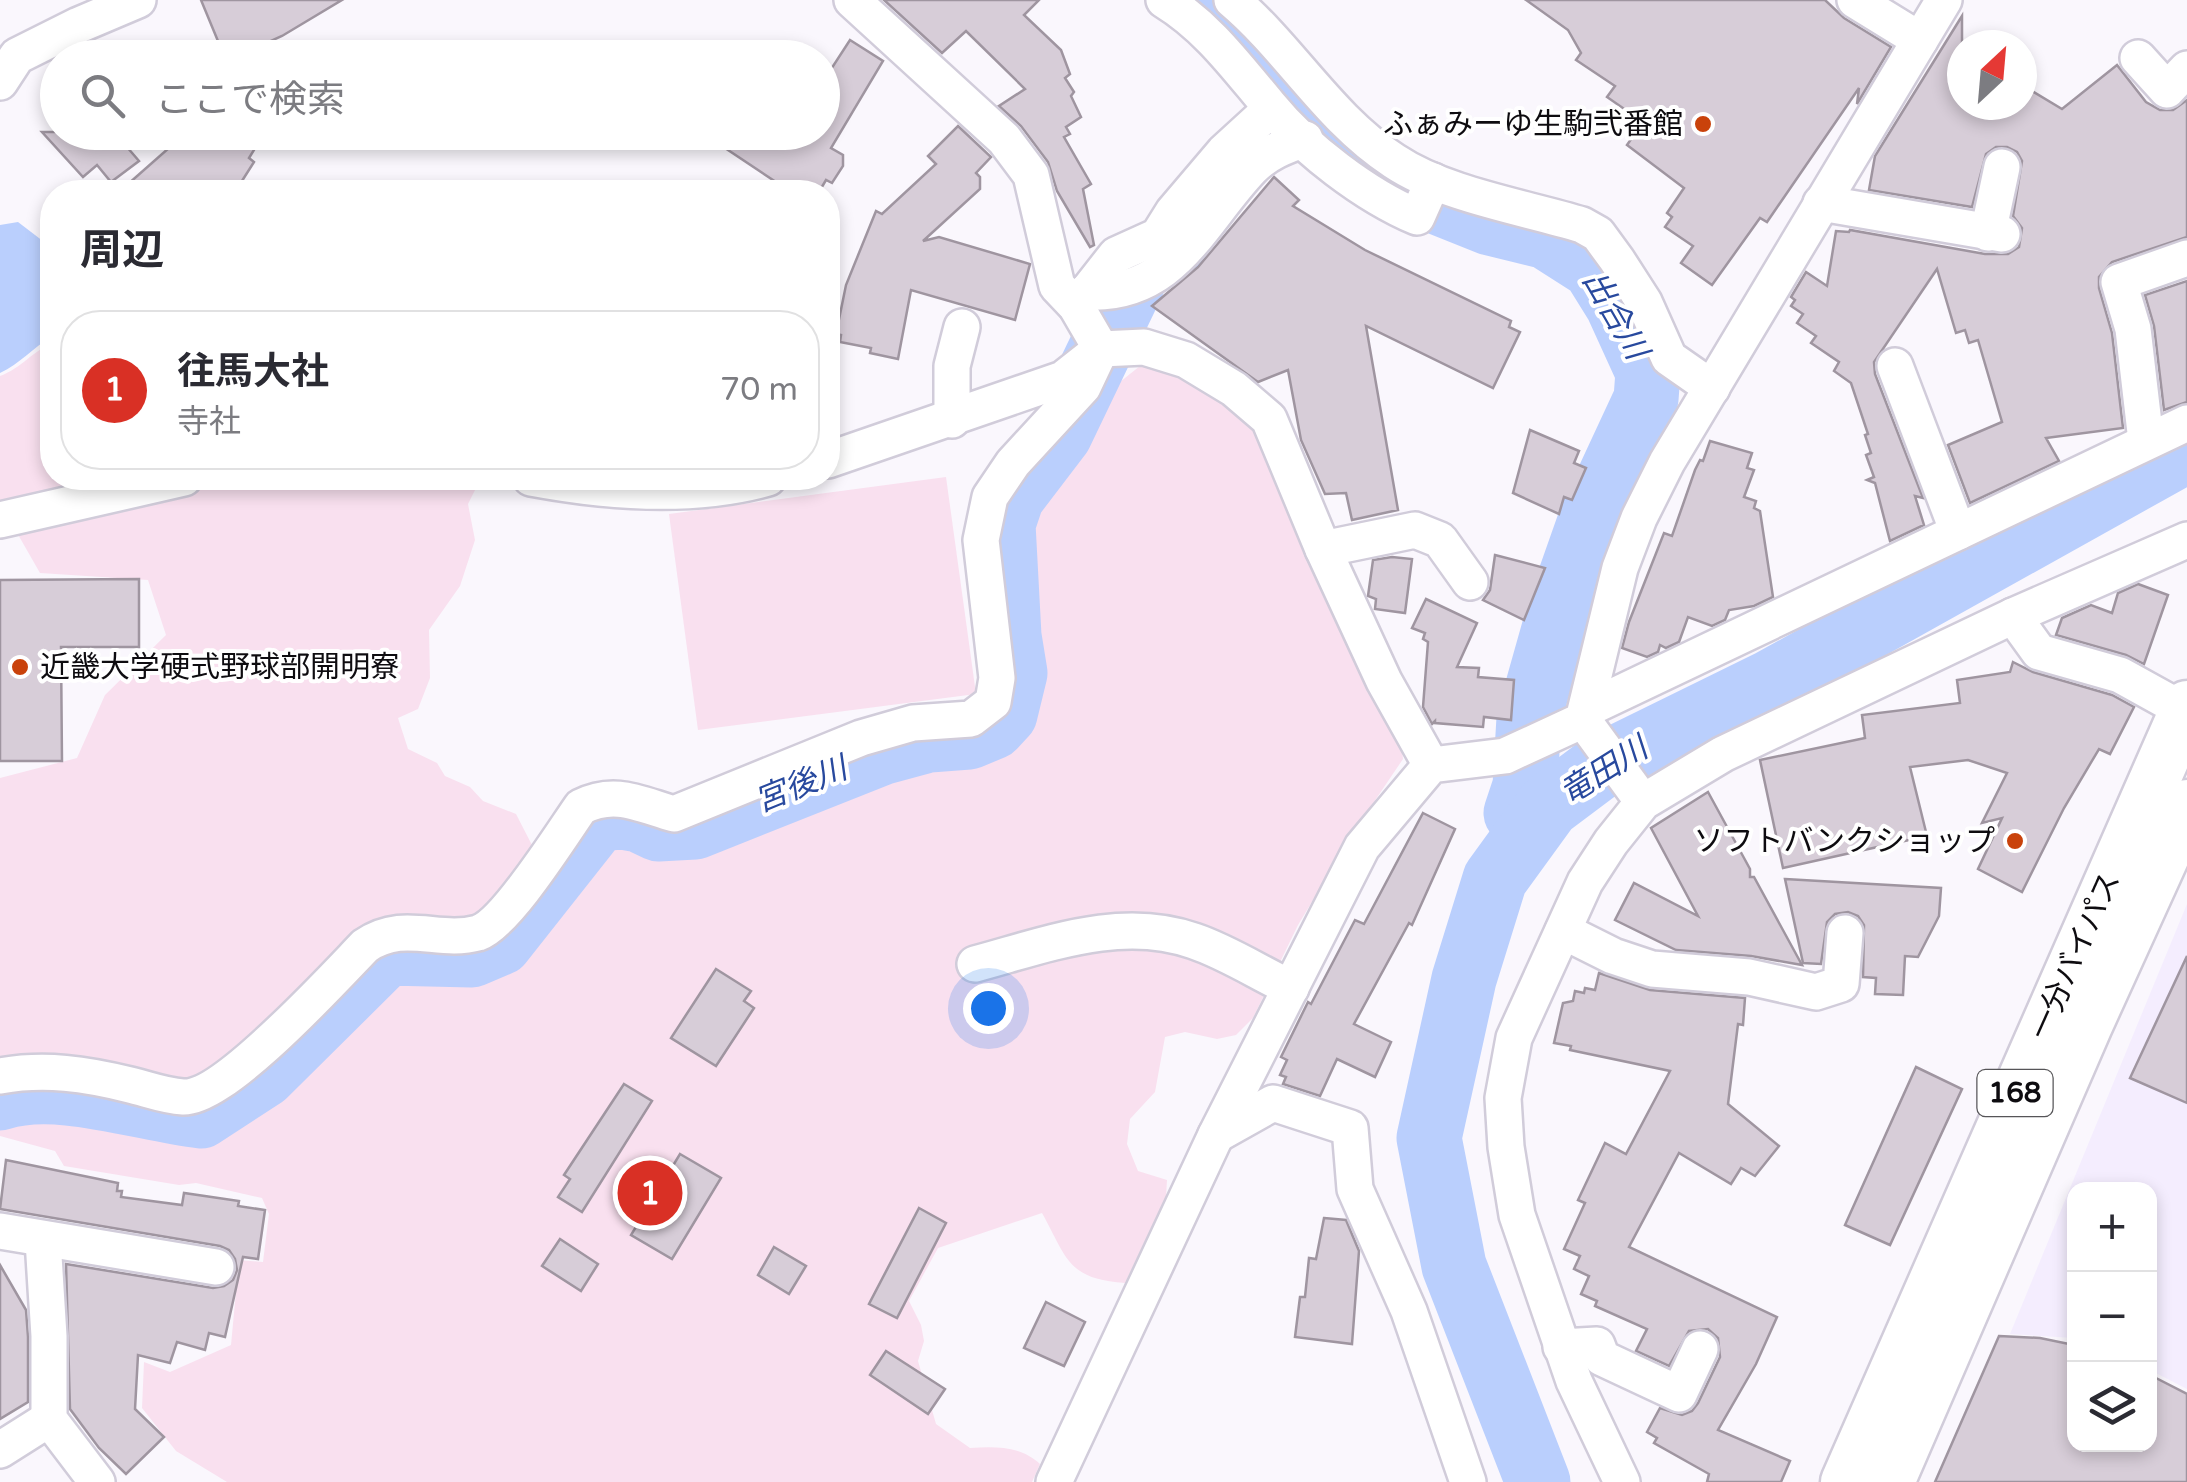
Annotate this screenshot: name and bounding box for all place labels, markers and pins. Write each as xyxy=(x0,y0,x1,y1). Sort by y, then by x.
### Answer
place label: ふぁみーゆ生駒弐番館 xyxy=(1383,106,1683,143)
marker: ふぁみーゆ生駒弐番館 xyxy=(1692,113,1714,135)
place label: 近畿大学硬式野球部開明寮 xyxy=(40,649,400,686)
marker: 近畿大学硬式野球部開明寮 xyxy=(9,656,31,678)
place label: ソフトバンクショップ xyxy=(1694,823,1995,860)
marker: ソフトバンクショップ xyxy=(2004,830,2026,852)
pin: 1 xyxy=(618,1156,682,1230)

